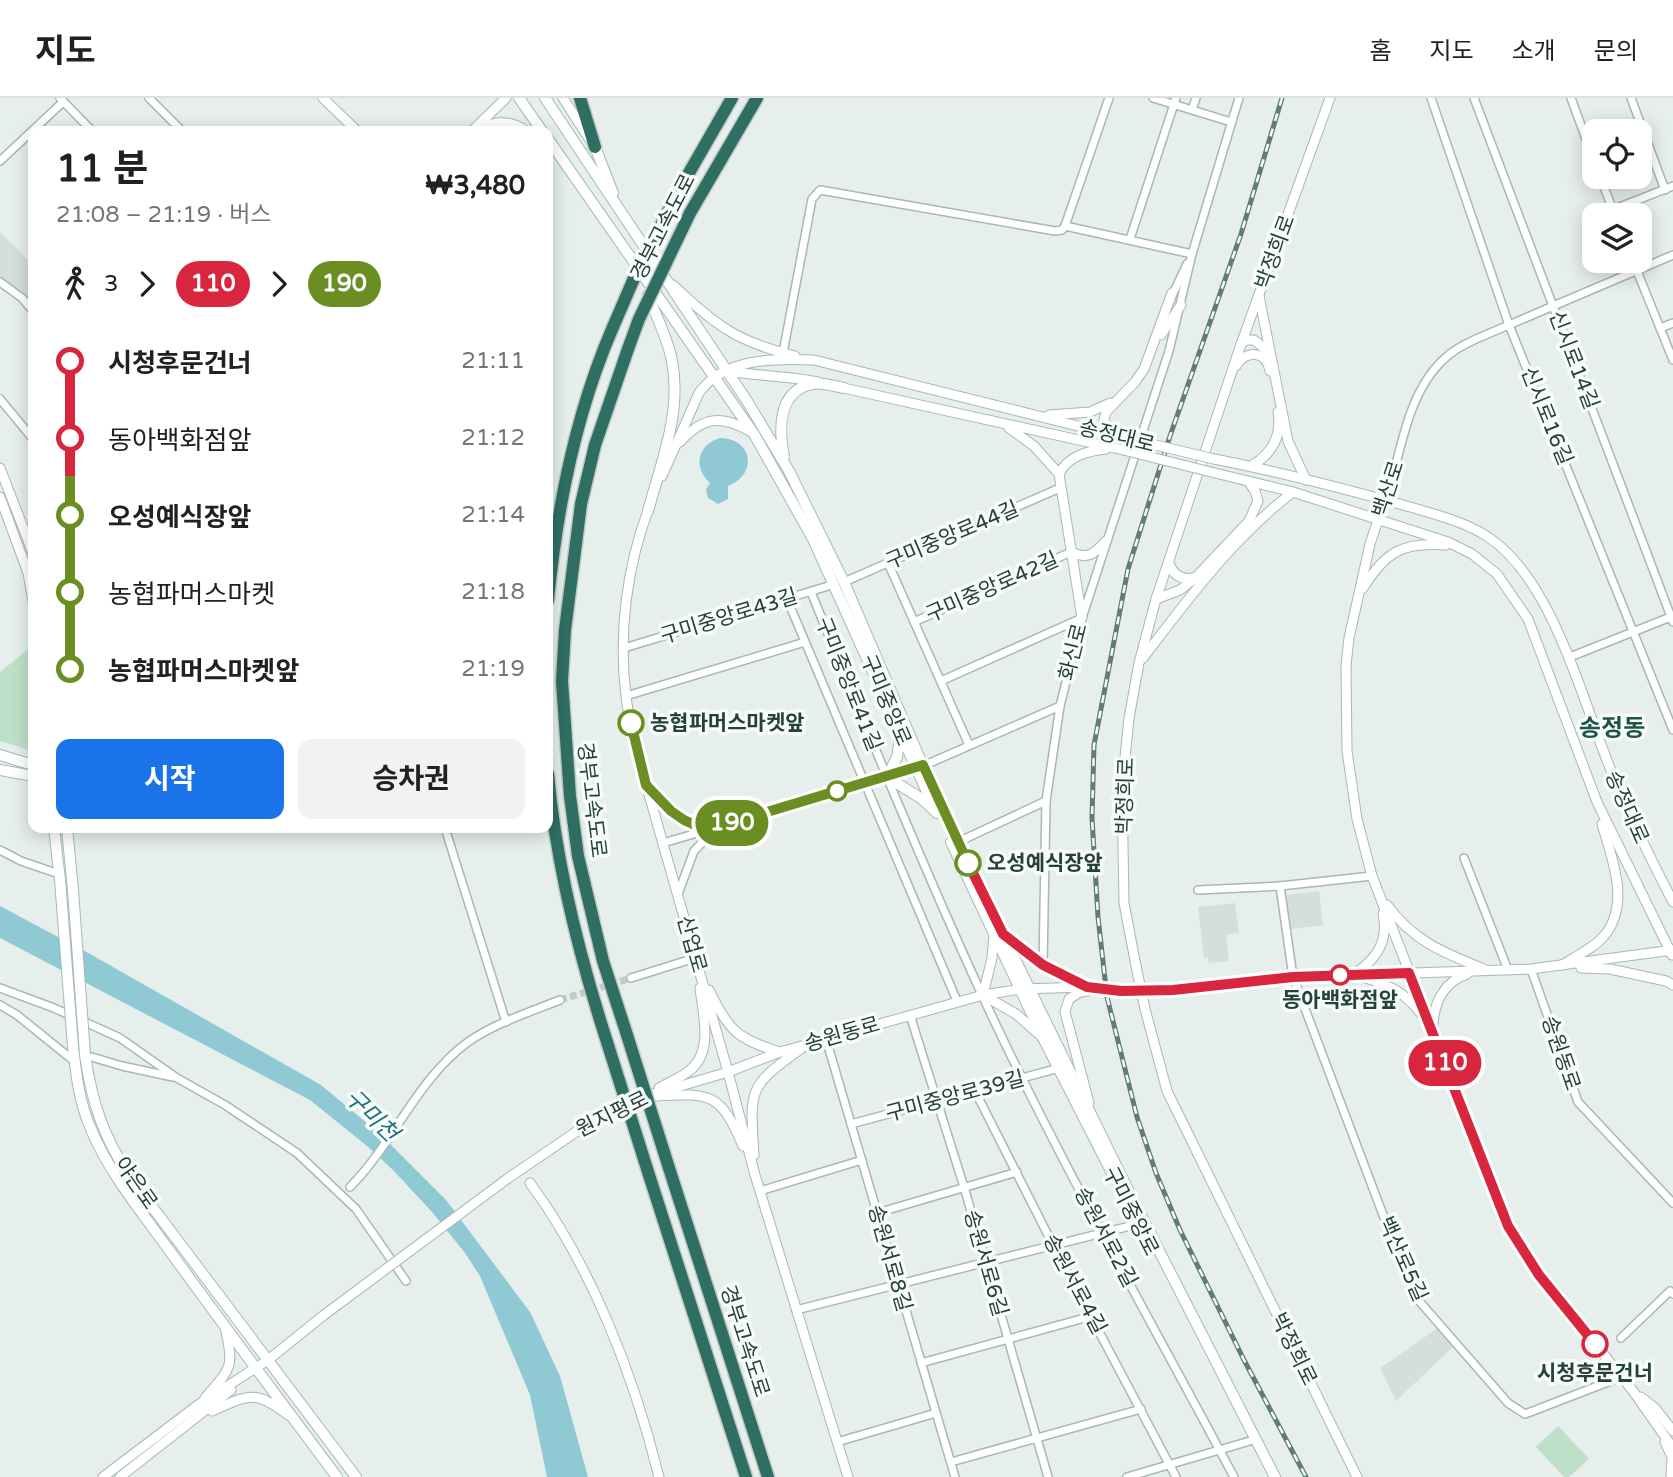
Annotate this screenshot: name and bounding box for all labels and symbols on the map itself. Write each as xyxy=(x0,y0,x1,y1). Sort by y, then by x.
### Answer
street label: 경부고속도로 xyxy=(626,170,701,285)
street label: 박정희로 xyxy=(1251,212,1300,293)
street label: 신시로14길 xyxy=(1543,307,1604,413)
street label: 신시로16길 xyxy=(1516,363,1578,469)
street label: 송정대로 xyxy=(1076,415,1157,458)
street label: 백산로 xyxy=(1368,458,1409,521)
street label: 구미중앙로44길 xyxy=(882,496,1023,575)
street label: 구미중앙로42길 xyxy=(922,547,1062,628)
street label: 구미중앙로43길 xyxy=(657,584,801,649)
street label: 구미중앙로41길 xyxy=(811,613,887,755)
street label: 화신로 xyxy=(1054,621,1093,683)
street label: 구미중앙로 xyxy=(856,651,916,749)
marker: 농협파머스마켓앞 xyxy=(618,710,644,736)
place label: 농협파머스마켓앞 xyxy=(650,711,805,736)
district label: 송정동 xyxy=(1579,714,1645,743)
street label: 경부고속도로 xyxy=(572,741,611,859)
street label: 박정희로 xyxy=(1112,757,1139,835)
street label: 송정대로 xyxy=(1599,767,1654,848)
unlabelled marker xyxy=(827,781,847,801)
line badge: 190 xyxy=(692,800,772,846)
marker: 오성예식장앞 xyxy=(955,850,981,876)
place label: 오성예식장앞 xyxy=(987,851,1103,876)
street label: 산업로 xyxy=(672,913,712,975)
marker: 동아백화점앞 xyxy=(1330,965,1350,985)
place label: 동아백화점앞 xyxy=(1282,988,1398,1013)
street label: 송원동로 xyxy=(802,1012,883,1057)
street label: 송원동로 xyxy=(1536,1013,1585,1094)
line badge: 110 xyxy=(1405,1040,1485,1086)
street label: 구미중앙로39길 xyxy=(883,1066,1027,1127)
water label: 구미천 xyxy=(339,1084,406,1150)
street label: 원지평로 xyxy=(572,1086,652,1143)
street label: 야은로 xyxy=(109,1152,162,1214)
street label: 구미중앙로 xyxy=(1097,1163,1164,1260)
street label: 송원서로2길 xyxy=(1069,1183,1142,1292)
street label: 송원서로8길 xyxy=(862,1202,917,1314)
street label: 송원서로6길 xyxy=(958,1207,1013,1319)
street label: 백산로5길 xyxy=(1373,1213,1432,1306)
street label: 송원서로4길 xyxy=(1038,1230,1111,1339)
street label: 경부고속도로 xyxy=(715,1282,774,1400)
street label: 박정희로 xyxy=(1265,1309,1322,1389)
marker: 시청후문건너 xyxy=(1582,1331,1608,1357)
place label: 시청후문건너 xyxy=(1537,1361,1653,1386)

